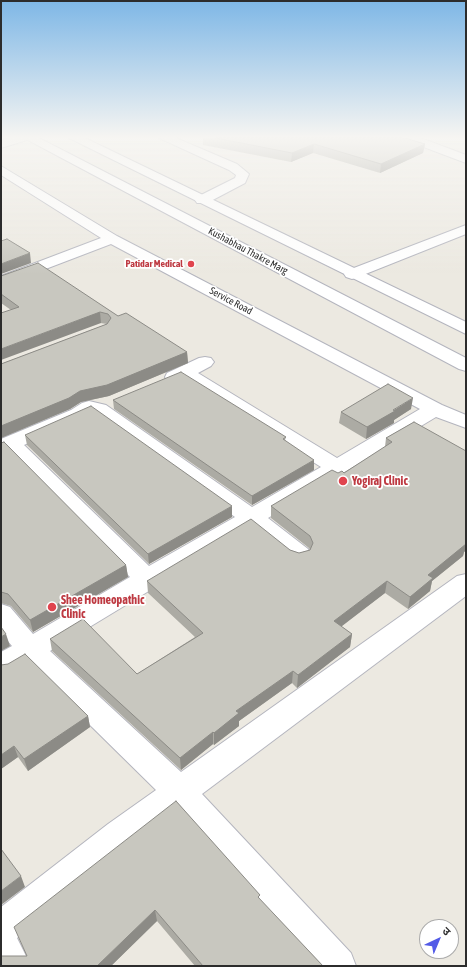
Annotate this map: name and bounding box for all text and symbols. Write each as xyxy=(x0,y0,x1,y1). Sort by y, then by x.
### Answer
street label: Kushabhau Thakre Marg xyxy=(206,225,290,277)
place label: Patidar Medical xyxy=(126,258,183,270)
marker: Patidar Medical xyxy=(186,259,196,269)
street label: Service Road xyxy=(208,285,254,317)
place label: Yogiraj Clinic xyxy=(352,474,408,488)
marker: Yogiraj Clinic xyxy=(337,475,349,487)
place label: Shee Homeopathic Clinic xyxy=(61,593,144,621)
marker: Shee Homeopathic Clinic xyxy=(46,601,58,613)
north arrow xyxy=(419,919,459,959)
text: उ xyxy=(440,925,453,938)

